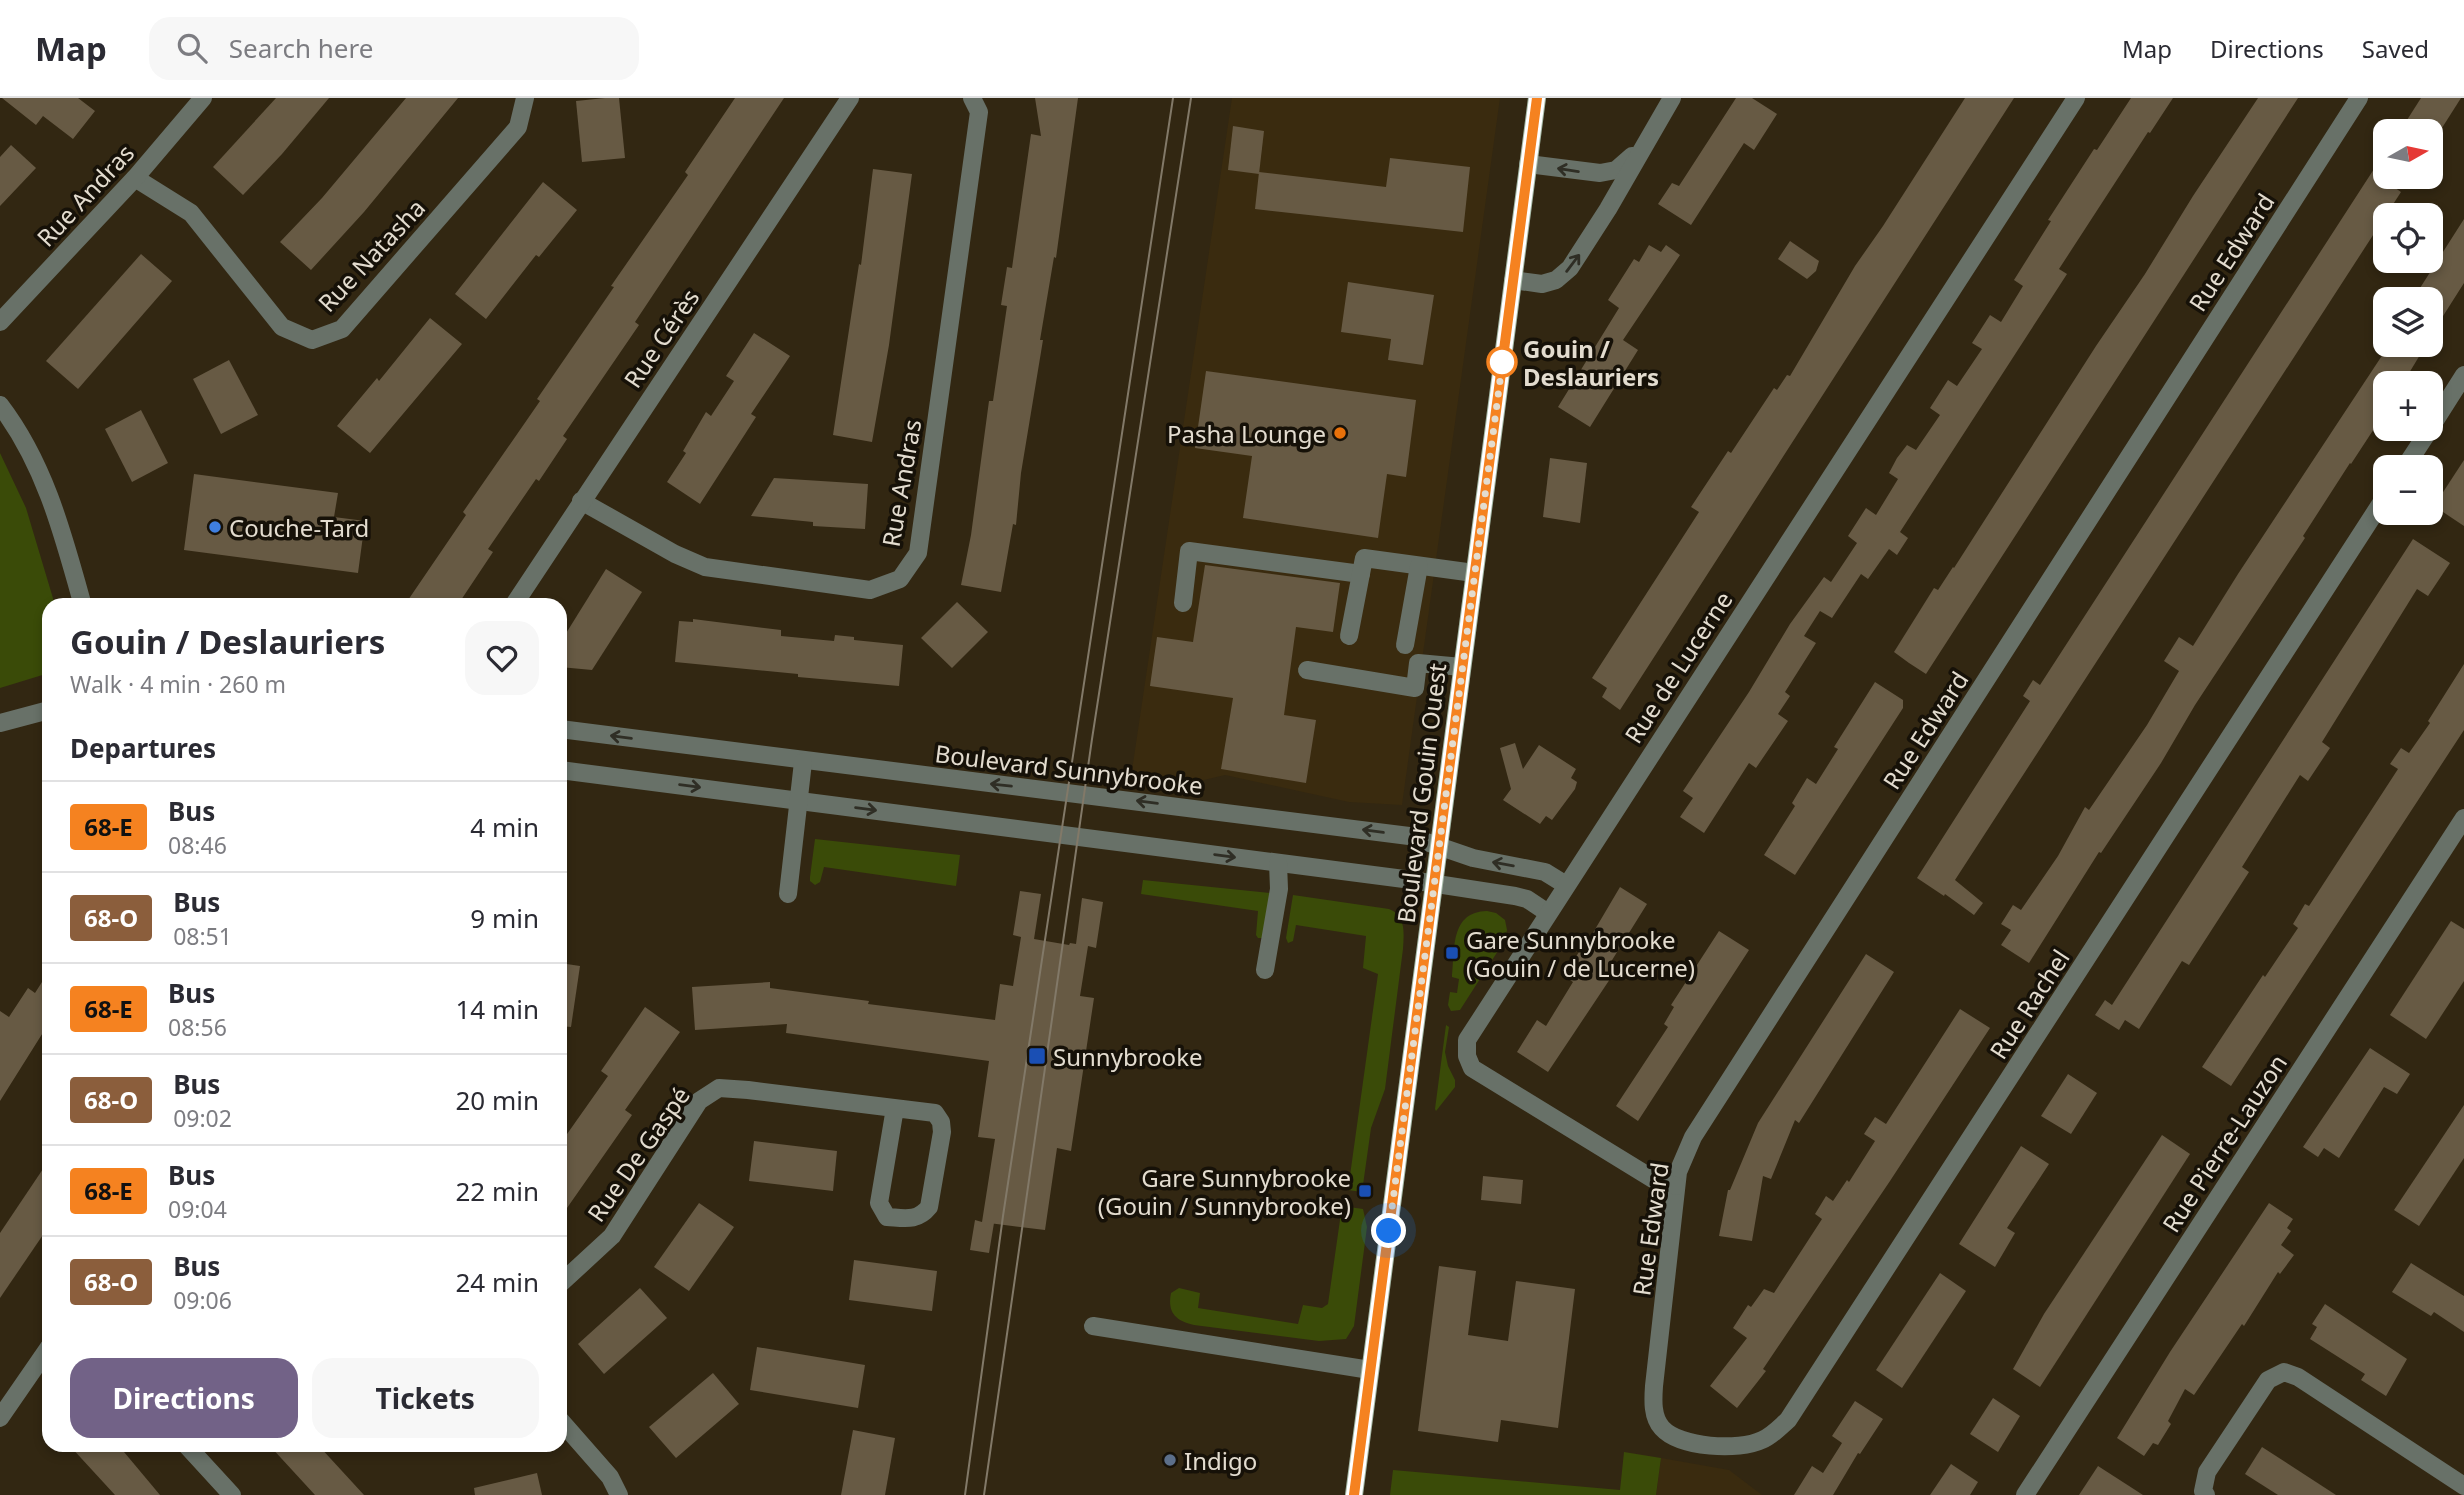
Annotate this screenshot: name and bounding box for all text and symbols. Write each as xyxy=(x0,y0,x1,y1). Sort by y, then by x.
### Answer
search box xyxy=(149,17,639,80)
text: Map xyxy=(35,26,107,71)
icon: search xyxy=(173,29,211,67)
text: Search here xyxy=(229,30,373,66)
text: Map xyxy=(2122,32,2172,65)
text: Directions xyxy=(2210,32,2324,65)
text: Saved xyxy=(2362,32,2429,65)
north arrow xyxy=(2373,119,2443,189)
map controls xyxy=(2373,119,2443,525)
street label: Rue Andras xyxy=(29,137,141,253)
one-way arrow xyxy=(1557,163,1580,176)
street label: Rue Edward xyxy=(2181,187,2281,317)
street label: Rue Natasha xyxy=(310,191,432,319)
button: locate xyxy=(2373,203,2443,273)
one-way arrow xyxy=(1566,254,1581,272)
street label: Rue Cérès xyxy=(616,282,706,394)
button: layers xyxy=(2373,287,2443,357)
place label: Gouin / Deslauriers xyxy=(1523,332,1659,393)
marker: Gouin / Deslauriers xyxy=(1487,347,1517,377)
button: + xyxy=(2373,371,2443,441)
street label: Rue Andras xyxy=(874,417,928,549)
place label: Pasha Lounge xyxy=(1167,417,1326,450)
marker: Pasha Lounge xyxy=(1332,425,1348,441)
button: − xyxy=(2373,455,2443,525)
place label: Couche-Tard xyxy=(229,511,369,544)
marker: Couche-Tard xyxy=(207,519,223,535)
street label: Rue de Lucerne xyxy=(1617,585,1739,749)
text: Gouin / Deslauriers xyxy=(70,619,385,664)
button: heart xyxy=(465,621,539,695)
street label: Boulevard Gouin Ouest xyxy=(1389,661,1453,925)
street label: Rue Edward xyxy=(1875,665,1975,795)
text: Walk · 4 min · 260 m xyxy=(70,668,286,700)
text: Departures xyxy=(70,730,216,766)
one-way arrow xyxy=(610,731,632,744)
street label: Boulevard Sunnybrooke xyxy=(933,736,1205,802)
one-way arrow xyxy=(990,778,1012,791)
one-way arrow xyxy=(678,780,701,793)
text: Bus xyxy=(168,793,215,829)
one-way arrow xyxy=(1136,795,1159,808)
one-way arrow xyxy=(854,803,877,816)
text: 4 min xyxy=(470,809,539,845)
text: 68-E xyxy=(84,810,133,843)
one-way arrow xyxy=(1362,825,1384,838)
text: 08:46 xyxy=(168,829,227,861)
one-way arrow xyxy=(1213,849,1236,862)
one-way arrow xyxy=(1492,857,1515,870)
text: Bus xyxy=(173,884,220,920)
text: 9 min xyxy=(470,900,539,936)
text: 68-O xyxy=(84,901,138,934)
text: 08:51 xyxy=(173,920,232,952)
place label: Gare Sunnybrooke (Gouin / de Lucerne) xyxy=(1466,923,1695,984)
street label: Rue Rachel xyxy=(1981,943,2077,1065)
marker: Gare Sunnybrooke (Gouin / de Lucerne) xyxy=(1444,945,1460,961)
text: Bus xyxy=(168,975,215,1011)
text: 14 min xyxy=(455,991,539,1027)
text: 68-E xyxy=(84,992,133,1025)
text: 08:56 xyxy=(168,1011,227,1043)
place label: Sunnybrooke xyxy=(1053,1040,1203,1073)
marker: Sunnybrooke xyxy=(1027,1046,1047,1066)
street label: Rue Pierre-Lauzon xyxy=(2154,1048,2294,1238)
text: Bus xyxy=(173,1066,220,1102)
street label: Rue De Gaspé xyxy=(579,1080,697,1228)
text: 20 min xyxy=(455,1082,539,1118)
text: 68-O xyxy=(84,1083,138,1116)
text: 09:02 xyxy=(173,1102,232,1134)
text: Bus xyxy=(168,1157,215,1193)
street label: Rue Edward xyxy=(1624,1160,1676,1298)
place label: Gare Sunnybrooke (Gouin / Sunnybrooke) xyxy=(1098,1161,1351,1222)
text: 22 min xyxy=(455,1173,539,1209)
text: 68-E xyxy=(84,1174,133,1207)
marker: Gare Sunnybrooke (Gouin / Sunnybrooke) xyxy=(1357,1183,1373,1199)
text: 09:04 xyxy=(168,1193,227,1225)
your location xyxy=(1371,1213,1406,1248)
text: Bus xyxy=(173,1248,220,1284)
text: 24 min xyxy=(455,1264,539,1300)
text: 68-O xyxy=(84,1265,138,1298)
text: 09:06 xyxy=(173,1284,232,1316)
button: Directions xyxy=(70,1358,298,1438)
button: Tickets xyxy=(312,1358,539,1438)
place label: Indigo xyxy=(1184,1444,1257,1477)
marker: Indigo xyxy=(1162,1452,1178,1468)

